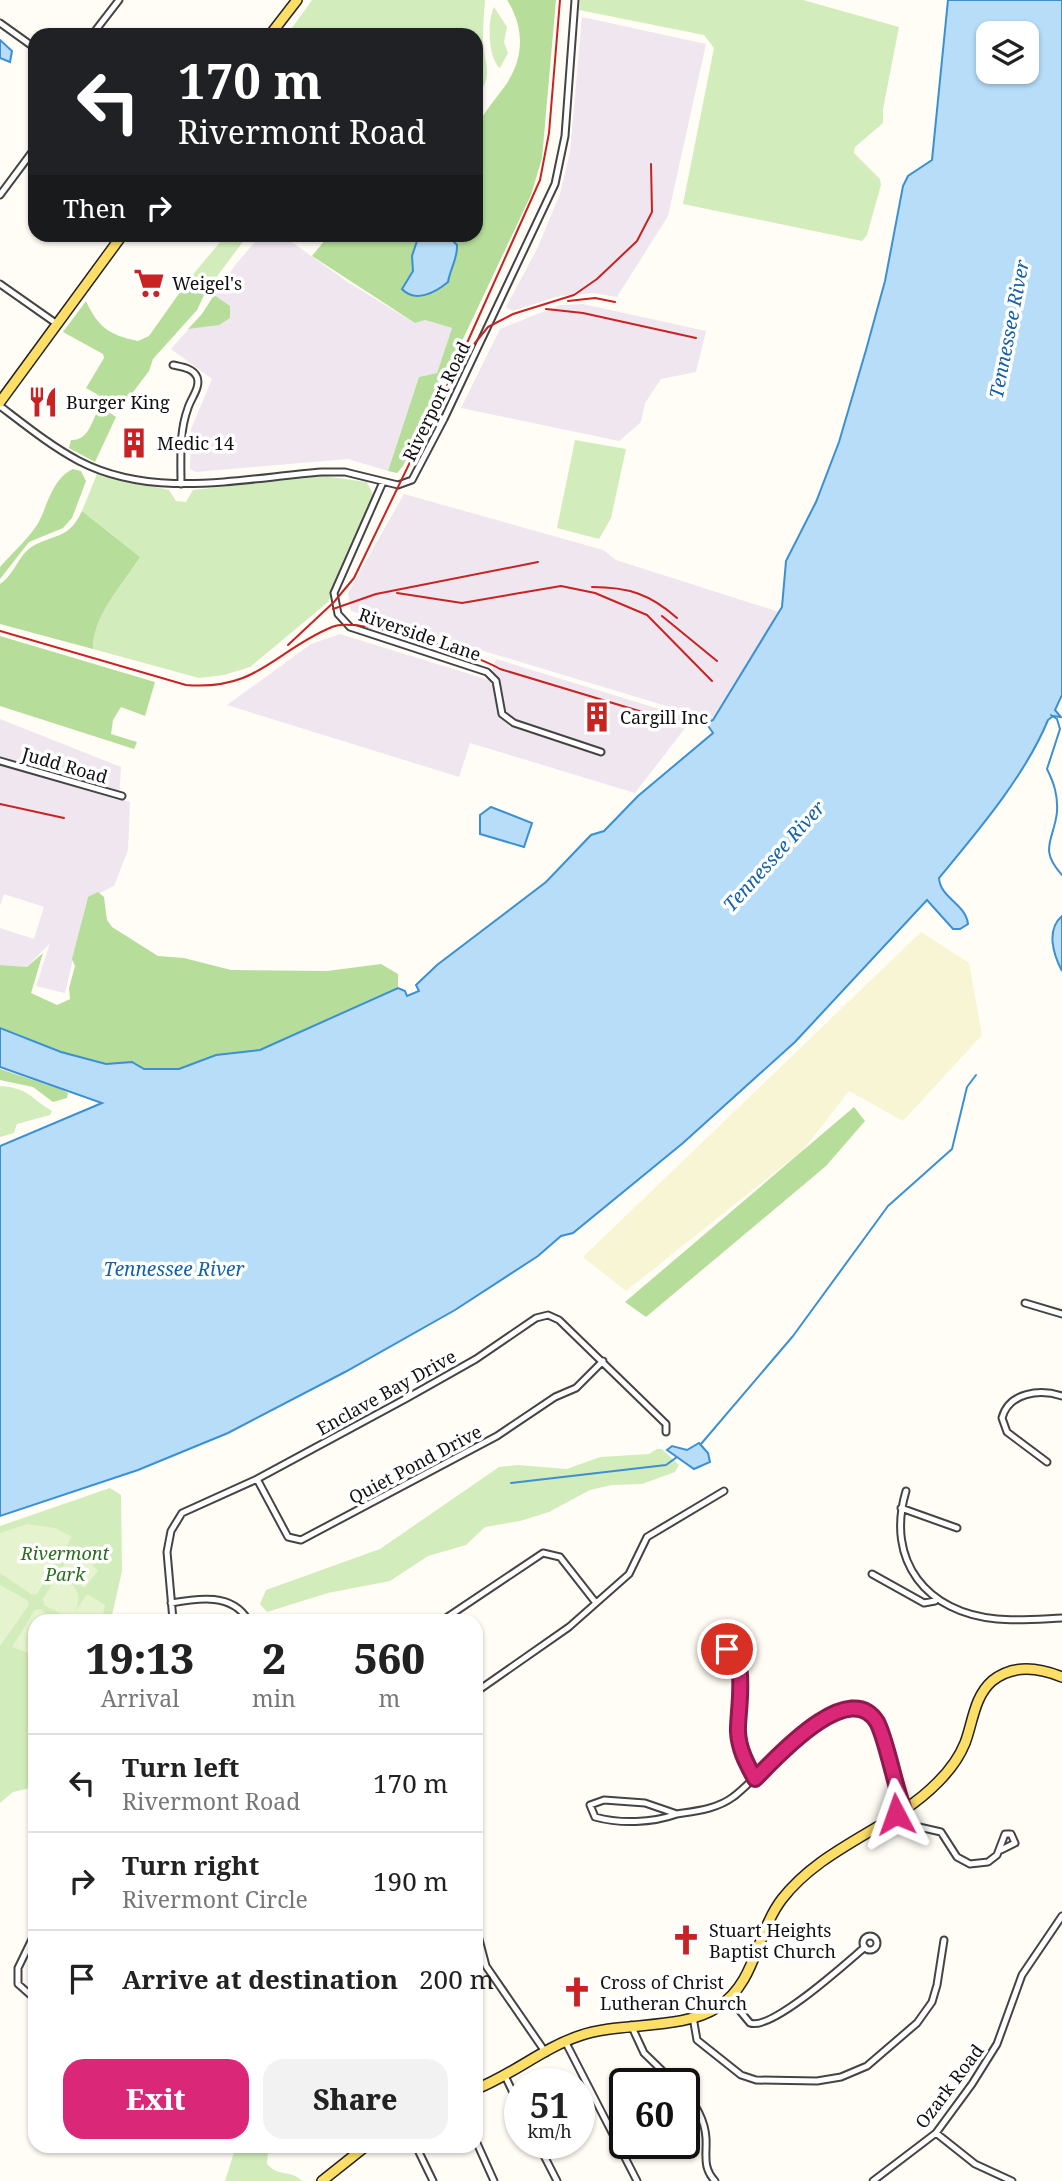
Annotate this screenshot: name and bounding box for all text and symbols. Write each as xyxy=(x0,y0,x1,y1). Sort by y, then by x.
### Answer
map controls xyxy=(976,21,1039,84)
button: layers xyxy=(976,21,1039,84)
text: 170 m xyxy=(178,47,322,113)
icon: left xyxy=(63,56,154,147)
text: Rivermont Road xyxy=(178,110,426,153)
icon: right xyxy=(140,189,178,227)
text: Then xyxy=(63,190,126,226)
water label: Tennessee River xyxy=(983,257,1035,401)
supermarket icon: Weigel's xyxy=(132,266,166,300)
place label: Weigel's xyxy=(172,271,242,295)
street label: Riverport Road xyxy=(397,337,475,465)
restaurant icon: Burger King xyxy=(26,385,60,419)
place label: Burger King xyxy=(66,390,170,414)
building icon: Medic 14 xyxy=(117,426,151,460)
place label: Medic 14 xyxy=(157,431,234,455)
street label: Riverside Lane xyxy=(356,602,484,666)
building icon: Cargill Inc xyxy=(580,700,614,734)
place label: Cargill Inc xyxy=(620,705,708,729)
street label: Judd Road xyxy=(18,741,111,789)
water label: Tennessee River xyxy=(717,795,831,917)
water label: Tennessee River xyxy=(104,1256,244,1282)
street label: Enclave Bay Drive xyxy=(312,1344,460,1440)
street label: Quiet Pond Drive xyxy=(344,1419,486,1509)
park label: Rivermont Park xyxy=(20,1541,110,1586)
pin xyxy=(697,1619,757,1679)
text: 19:13 xyxy=(86,1629,194,1686)
text: 2 xyxy=(262,1629,286,1686)
text: 560 xyxy=(354,1629,425,1686)
icon: arrive xyxy=(708,1630,746,1668)
text: Arrival xyxy=(101,1682,179,1714)
text: min xyxy=(252,1682,296,1714)
text: m xyxy=(379,1682,400,1714)
text: Turn left xyxy=(122,1749,239,1785)
icon: left xyxy=(63,1764,101,1802)
text: 170 m xyxy=(373,1765,448,1801)
position arrow xyxy=(859,1777,933,1851)
text: Rivermont Road xyxy=(122,1785,300,1817)
text: Turn right xyxy=(122,1847,259,1883)
icon: right xyxy=(63,1862,101,1900)
text: 190 m xyxy=(373,1863,448,1899)
text: Rivermont Circle xyxy=(122,1883,308,1915)
place label: Stuart Heights Baptist Church xyxy=(709,1918,836,1963)
church icon: Stuart Heights Baptist Church xyxy=(669,1923,703,1957)
icon: arrive xyxy=(63,1960,101,1998)
text: Arrive at destination xyxy=(122,1961,398,1997)
text: 200 m xyxy=(419,1961,494,1997)
place label: Cross of Christ Lutheran Church xyxy=(600,1970,747,2015)
church icon: Cross of Christ Lutheran Church xyxy=(560,1975,594,2009)
street label: Ozark Road xyxy=(909,2039,989,2133)
button: Exit xyxy=(63,2059,249,2139)
button: Share xyxy=(263,2059,448,2139)
speed limit sign: 60 xyxy=(609,2068,700,2159)
text: 51 xyxy=(530,2081,569,2128)
text: km/h xyxy=(527,2119,572,2143)

